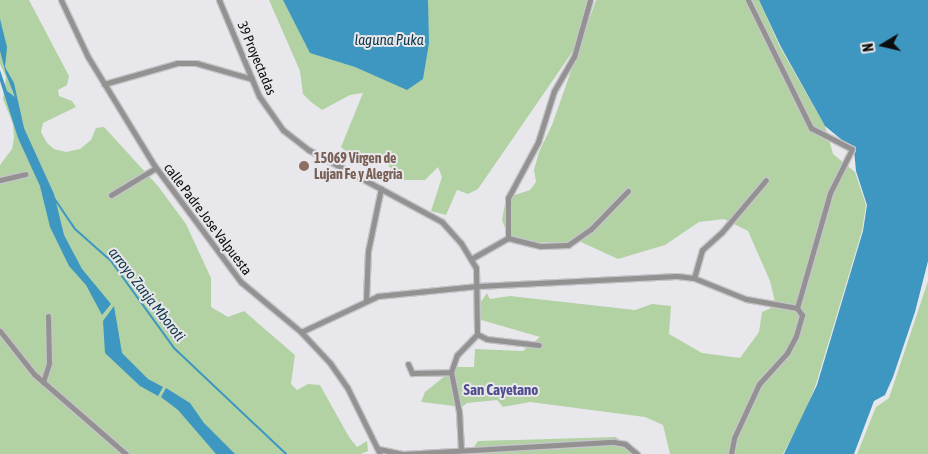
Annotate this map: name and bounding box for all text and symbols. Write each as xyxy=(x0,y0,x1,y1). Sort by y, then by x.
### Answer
street label: 39 Proyectadas xyxy=(234,19,280,97)
north arrow xyxy=(858,20,908,70)
water label: laguna Puka xyxy=(354,31,424,49)
text: N xyxy=(860,42,877,53)
place label: 15069 Virgen de Lujan Fe y Alegria xyxy=(314,150,403,182)
street label: calle Padre Jose Valpuesta xyxy=(161,160,255,278)
marker: 15069 Virgen de Lujan Fe y Alegria xyxy=(298,160,310,172)
water label: arroyo Zanja Mboroti xyxy=(105,244,189,344)
district label: San Cayetano xyxy=(464,381,538,399)

